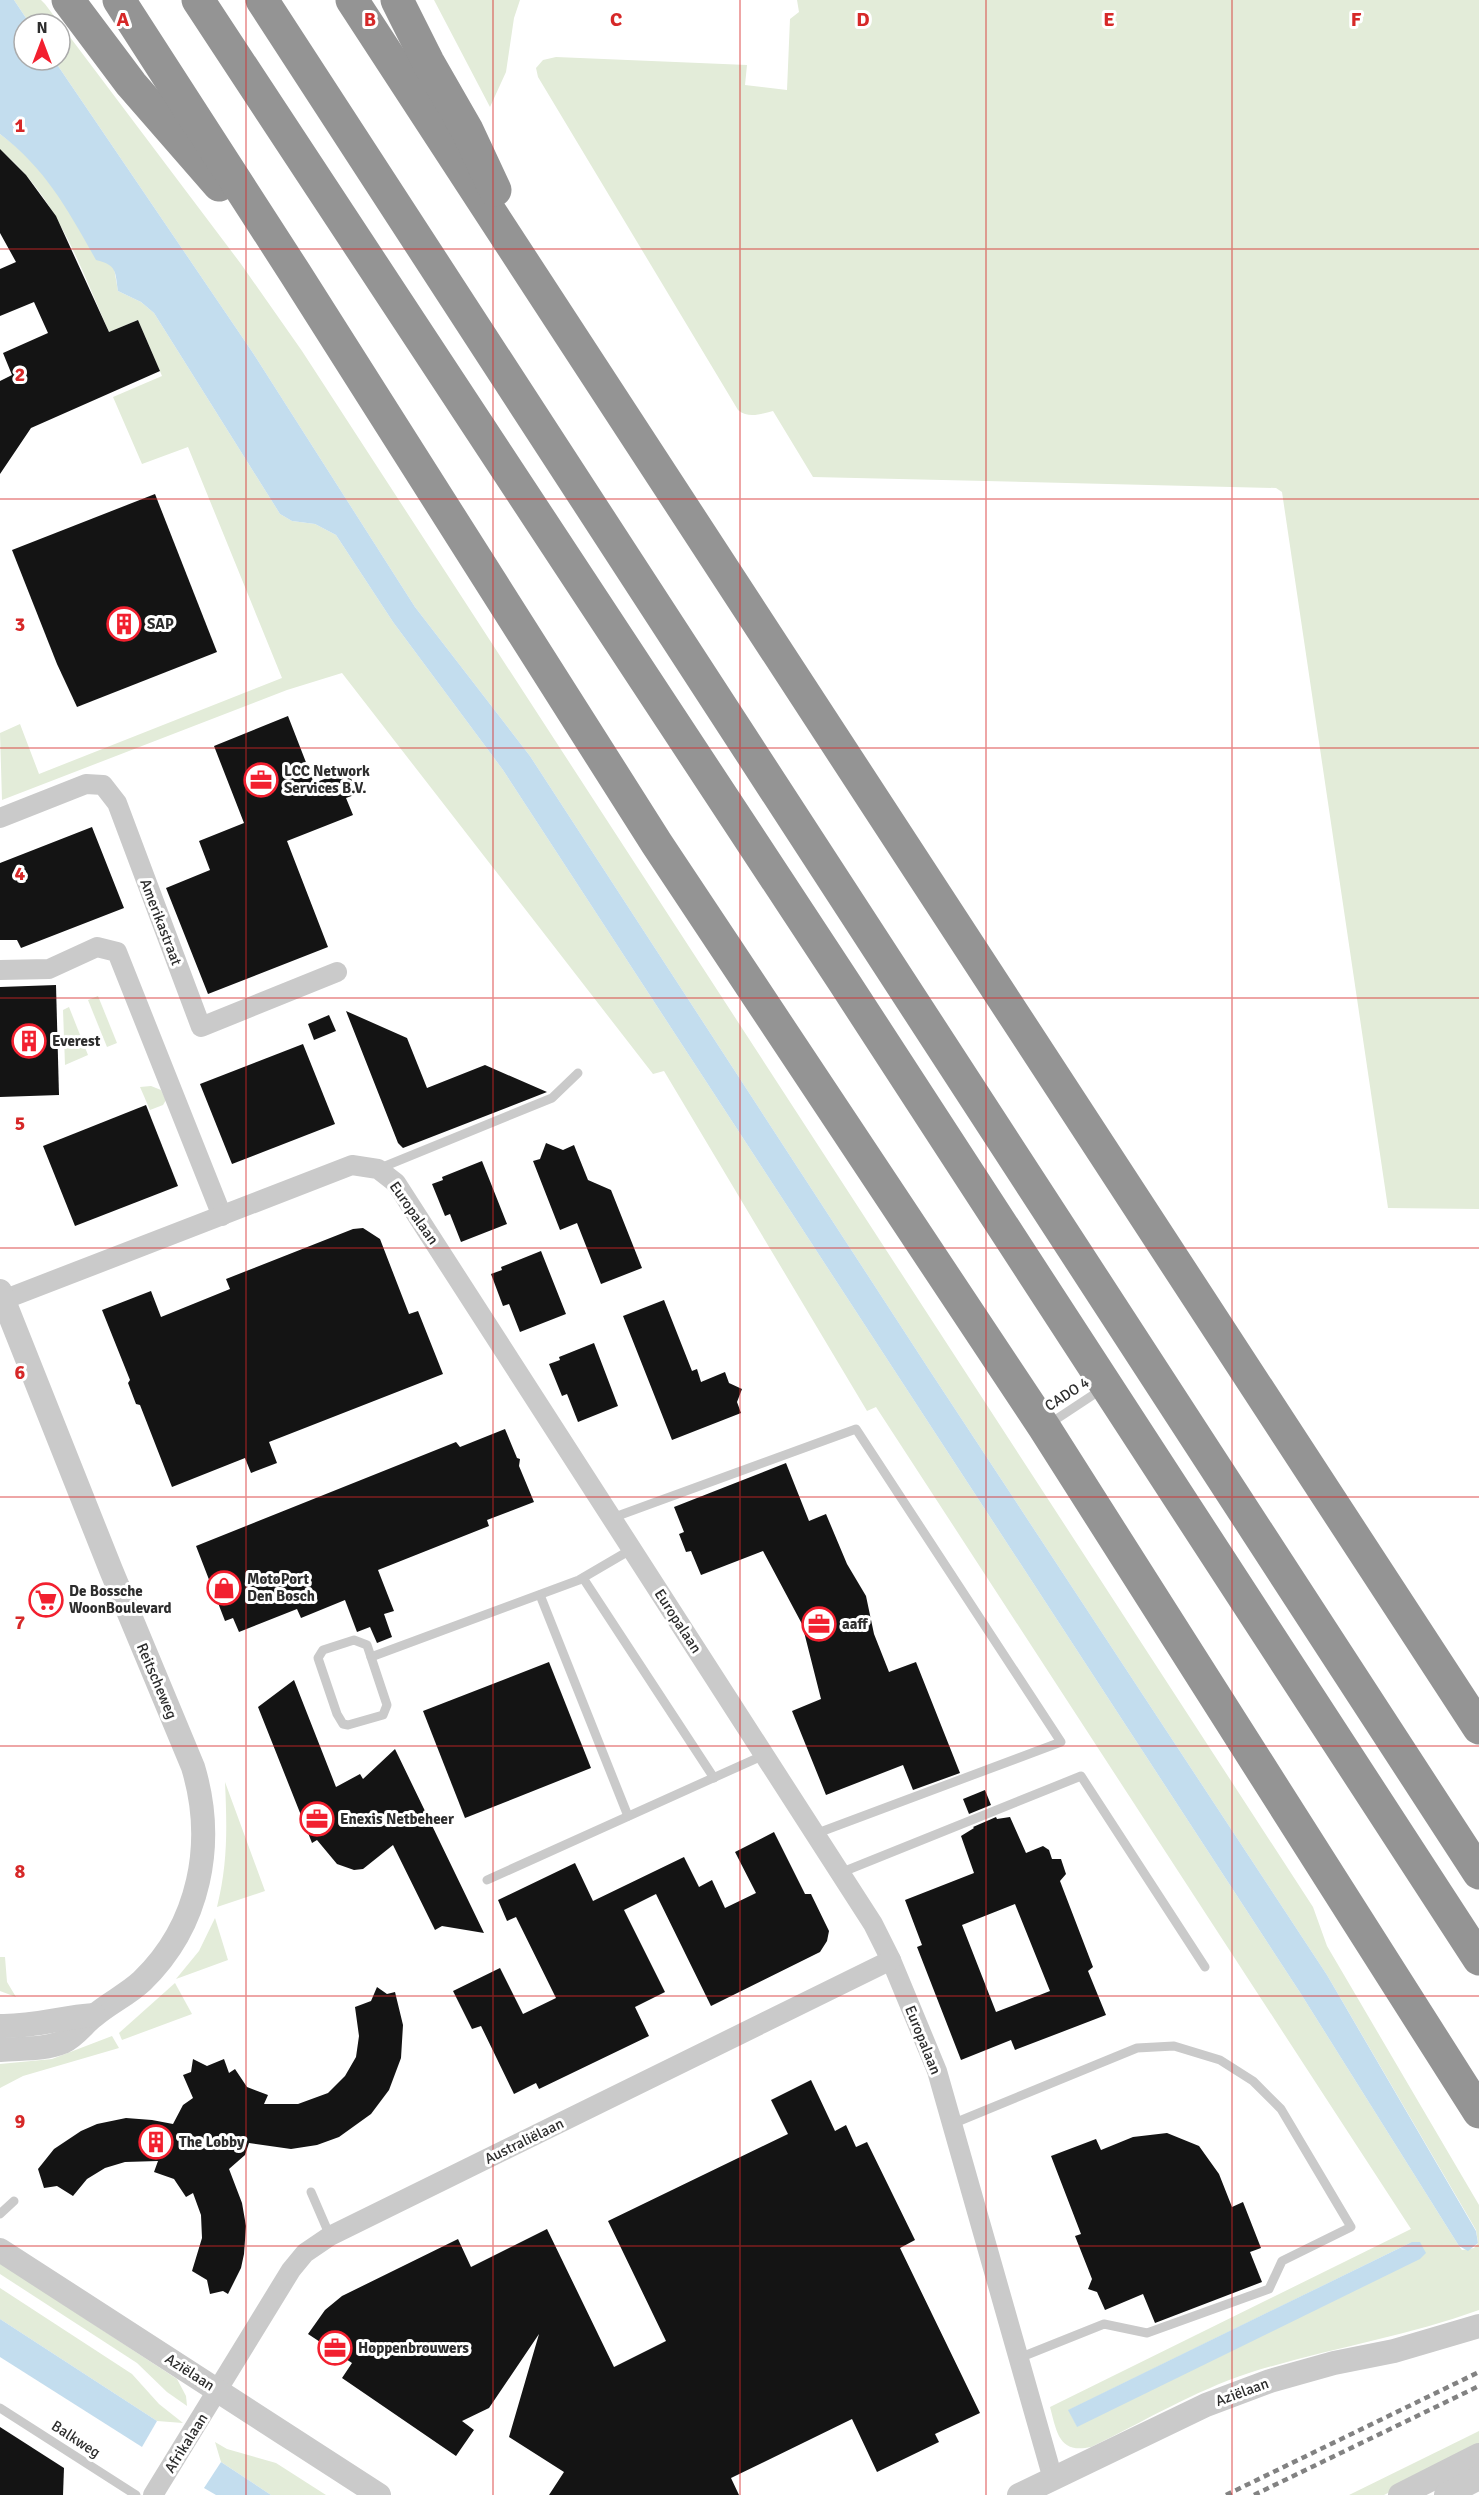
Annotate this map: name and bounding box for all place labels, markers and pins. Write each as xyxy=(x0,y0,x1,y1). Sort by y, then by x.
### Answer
building icon: SAP xyxy=(106,606,142,642)
place label: SAP xyxy=(147,615,174,633)
office icon: LCC Network Services B.V. xyxy=(243,762,279,798)
place label: LCC Network Services B.V. xyxy=(284,762,370,797)
building icon: Everest xyxy=(11,1023,47,1059)
place label: Everest xyxy=(52,1032,101,1050)
shop icon: MotoPort Den Bosch xyxy=(206,1570,242,1606)
place label: MotoPort Den Bosch xyxy=(247,1570,315,1605)
supermarket icon: De Bossche WoonBoulevard xyxy=(28,1582,64,1618)
place label: De Bossche WoonBoulevard xyxy=(69,1582,172,1617)
office icon: aaff xyxy=(801,1606,837,1642)
place label: aaff xyxy=(842,1615,868,1633)
office icon: Enexis Netbeheer xyxy=(299,1801,335,1837)
place label: Enexis Netbeheer xyxy=(340,1810,454,1828)
building icon: The Lobby xyxy=(138,2124,174,2160)
place label: The Lobby xyxy=(179,2133,245,2151)
office icon: Hoppenbrouwers xyxy=(317,2330,353,2366)
place label: Hoppenbrouwers xyxy=(358,2339,469,2357)

